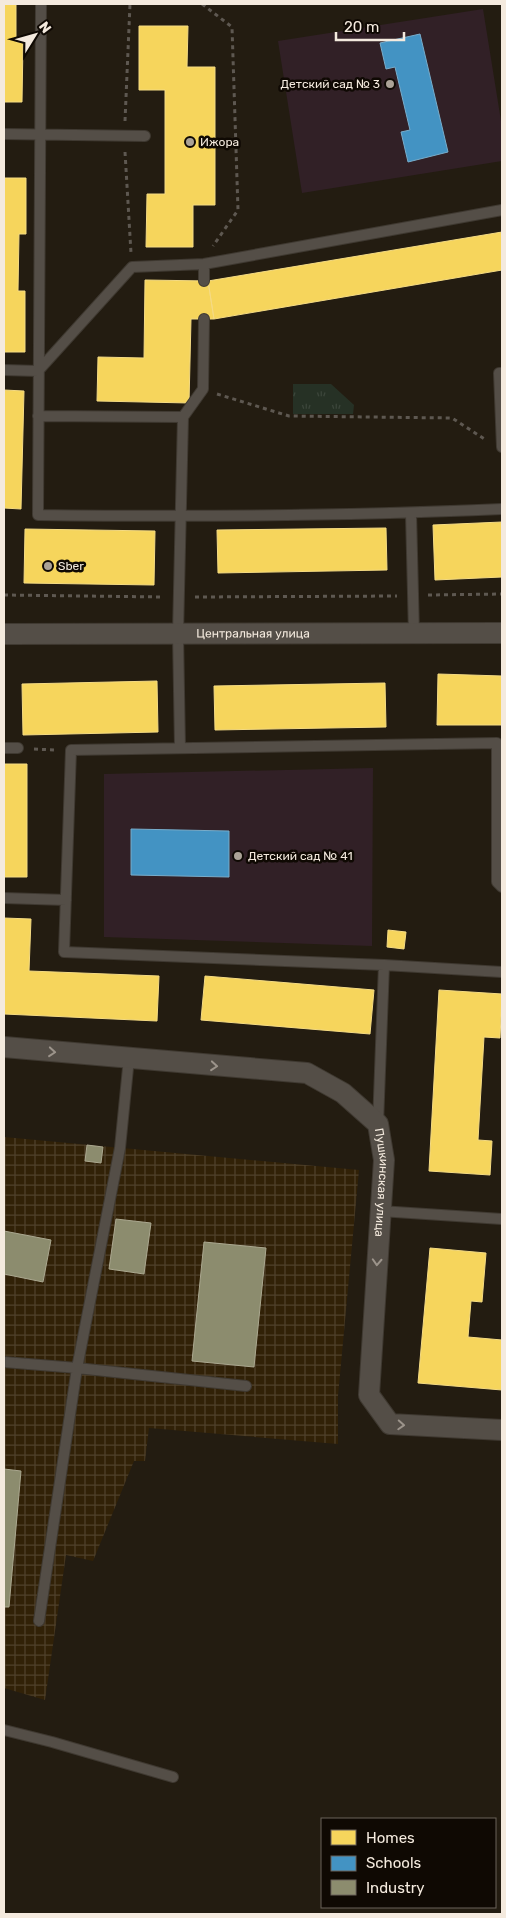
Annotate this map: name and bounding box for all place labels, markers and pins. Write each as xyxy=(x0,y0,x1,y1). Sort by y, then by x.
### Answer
place label: Детский сад № 3 xyxy=(281,77,380,91)
marker: Детский сад № 3 xyxy=(384,78,396,90)
place label: Ижора xyxy=(200,135,239,149)
marker: Ижора xyxy=(184,136,196,148)
place label: Sber xyxy=(58,559,84,573)
marker: Sber xyxy=(42,560,54,572)
place label: Детский сад № 41 xyxy=(248,849,353,863)
marker: Детский сад № 41 xyxy=(232,850,244,862)

